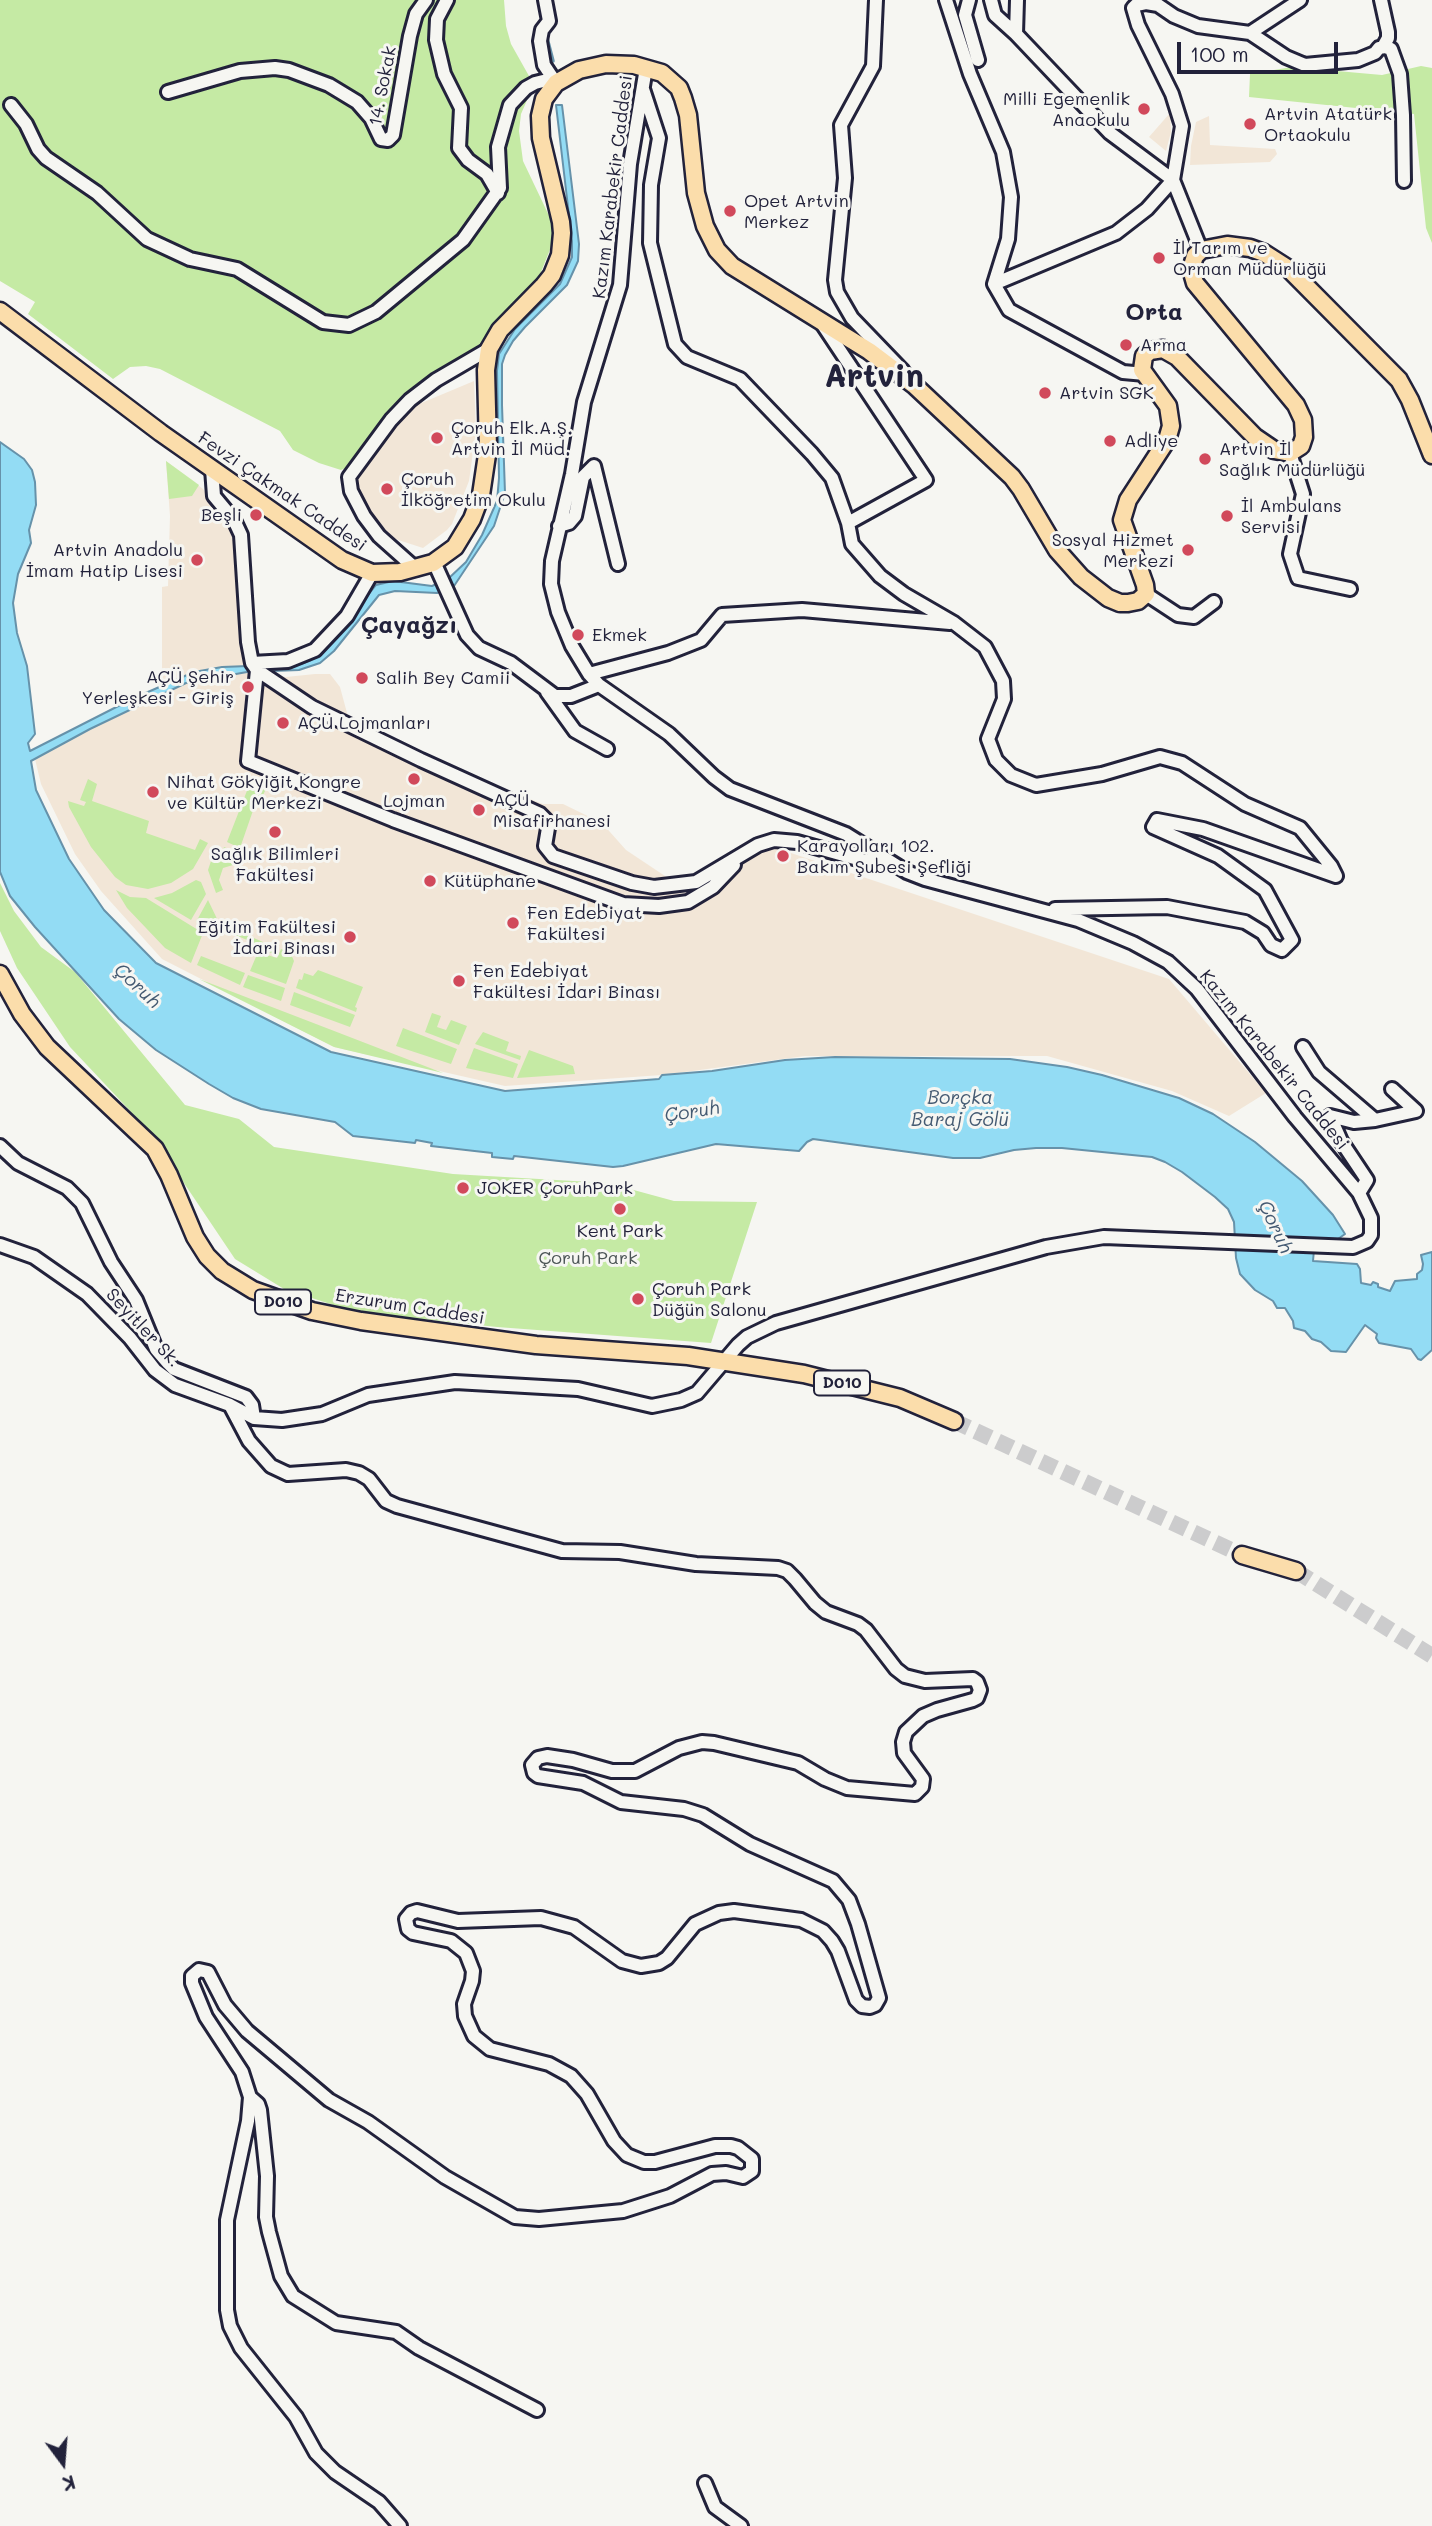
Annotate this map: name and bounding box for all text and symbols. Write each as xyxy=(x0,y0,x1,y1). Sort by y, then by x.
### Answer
scale bar xyxy=(1180,28,1341,72)
text: 100 m xyxy=(1190,40,1249,67)
street label: 14. Sokak xyxy=(365,44,401,128)
street label: Kazım Karabekir Caddesi xyxy=(589,74,637,300)
place label: Milli Egemenlik Anaokulu xyxy=(1003,88,1130,130)
marker: Milli Egemenlik Anaokulu xyxy=(1136,101,1152,117)
place label: Artvin Atatürk Ortaokulu xyxy=(1264,103,1392,146)
marker: Artvin Atatürk Ortaokulu xyxy=(1242,116,1258,132)
place label: Opet Artvin Merkez xyxy=(744,190,849,232)
marker: Opet Artvin Merkez xyxy=(722,203,738,219)
place label: İl Tarım ve Orman Müdürlüğü xyxy=(1173,237,1327,280)
marker: İl Tarım ve Orman Müdürlüğü xyxy=(1151,250,1167,266)
district label: Orta xyxy=(1125,299,1183,327)
place label: Arma xyxy=(1140,334,1187,356)
marker: Arma xyxy=(1118,337,1134,353)
district label: Artvin xyxy=(824,358,924,396)
place label: Artvin SGK xyxy=(1059,382,1154,404)
marker: Artvin SGK xyxy=(1037,385,1053,401)
place label: Çoruh Elk.A.Ş. Artvin İl Müd. xyxy=(451,417,572,460)
street label: Fevzi Çakmak Caddesi xyxy=(194,427,370,557)
marker: Çoruh Elk.A.Ş. Artvin İl Müd. xyxy=(429,430,445,446)
place label: Adliye xyxy=(1124,430,1178,452)
marker: Adliye xyxy=(1102,433,1118,449)
place label: Artvin İl Sağlık Müdürlüğü xyxy=(1219,438,1365,480)
marker: Artvin İl Sağlık Müdürlüğü xyxy=(1197,451,1213,467)
place label: Çoruh İlköğretim Okulu xyxy=(401,468,546,510)
marker: Çoruh İlköğretim Okulu xyxy=(379,481,395,497)
place label: İl Ambulans Servisi xyxy=(1241,495,1342,538)
place label: Beşli xyxy=(201,504,242,526)
marker: Beşli xyxy=(248,507,264,523)
marker: İl Ambulans Servisi xyxy=(1219,508,1235,524)
place label: Sosyal Hizmet Merkezi xyxy=(1052,529,1174,572)
place label: Artvin Anadolu İmam Hatip Lisesi xyxy=(26,539,183,582)
marker: Sosyal Hizmet Merkezi xyxy=(1180,542,1196,558)
marker: Artvin Anadolu İmam Hatip Lisesi xyxy=(189,552,205,568)
district label: Çayağzı xyxy=(361,612,457,640)
place label: Ekmek xyxy=(592,624,647,646)
marker: Ekmek xyxy=(570,627,586,643)
place label: AÇÜ Şehir Yerleşkesi - Giriş xyxy=(81,666,234,708)
place label: Salih Bey Camii xyxy=(376,667,510,689)
marker: Salih Bey Camii xyxy=(354,670,370,686)
marker: AÇÜ Şehir Yerleşkesi - Giriş xyxy=(240,679,256,695)
place label: AÇÜ Lojmanları xyxy=(297,712,431,734)
marker: AÇÜ Lojmanları xyxy=(275,715,291,731)
place label: Nihat Gökyiğit Kongre ve Kültür Merkezi xyxy=(167,771,361,814)
marker: Lojman xyxy=(406,771,422,787)
marker: Nihat Gökyiğit Kongre ve Kültür Merkezi xyxy=(145,784,161,800)
place label: AÇÜ Misafirhanesi xyxy=(493,789,611,832)
place label: Lojman xyxy=(383,790,445,812)
marker: AÇÜ Misafirhanesi xyxy=(471,802,487,818)
marker: Sağlık Bilimleri Fakültesi xyxy=(267,824,283,840)
place label: Karayolları 102. Bakım Şubesi Şefliği xyxy=(797,835,972,878)
place label: Sağlık Bilimleri Fakültesi xyxy=(211,843,339,886)
marker: Karayolları 102. Bakım Şubesi Şefliği xyxy=(775,848,791,864)
place label: Kütüphane xyxy=(444,870,536,892)
marker: Kütüphane xyxy=(422,873,438,889)
place label: Fen Edebiyat Fakültesi xyxy=(527,902,642,944)
marker: Fen Edebiyat Fakültesi xyxy=(505,915,521,931)
place label: Eğitim Fakültesi İdari Binası xyxy=(198,916,336,958)
marker: Eğitim Fakültesi İdari Binası xyxy=(342,929,358,945)
water label: Çoruh xyxy=(109,959,165,1013)
place label: Fen Edebiyat Fakültesi İdari Binası xyxy=(473,960,660,1002)
street label: Kazım Karabekir Caddesi xyxy=(1195,966,1353,1154)
marker: Fen Edebiyat Fakültesi İdari Binası xyxy=(451,973,467,989)
water label: Borçka Baraj Gölü xyxy=(911,1087,1009,1131)
water label: Çoruh xyxy=(663,1096,721,1128)
place label: JOKER ÇoruhPark xyxy=(477,1177,633,1199)
marker: JOKER ÇoruhPark xyxy=(455,1180,471,1196)
water label: Çoruh xyxy=(1253,1197,1297,1257)
marker: Kent Park xyxy=(612,1201,628,1217)
place label: Kent Park xyxy=(577,1220,663,1242)
park label: Çoruh Park xyxy=(538,1247,638,1269)
place label: Çoruh Park Düğün Salonu xyxy=(652,1278,767,1320)
street label: Seyitler Sk. xyxy=(101,1284,185,1372)
street label: Erzurum Caddesi xyxy=(334,1285,486,1329)
road number: D010 xyxy=(255,1290,311,1314)
marker: Çoruh Park Düğün Salonu xyxy=(630,1291,646,1307)
road number: D010 xyxy=(814,1371,870,1396)
north arrow xyxy=(28,2428,98,2498)
text: K xyxy=(59,2470,78,2497)

